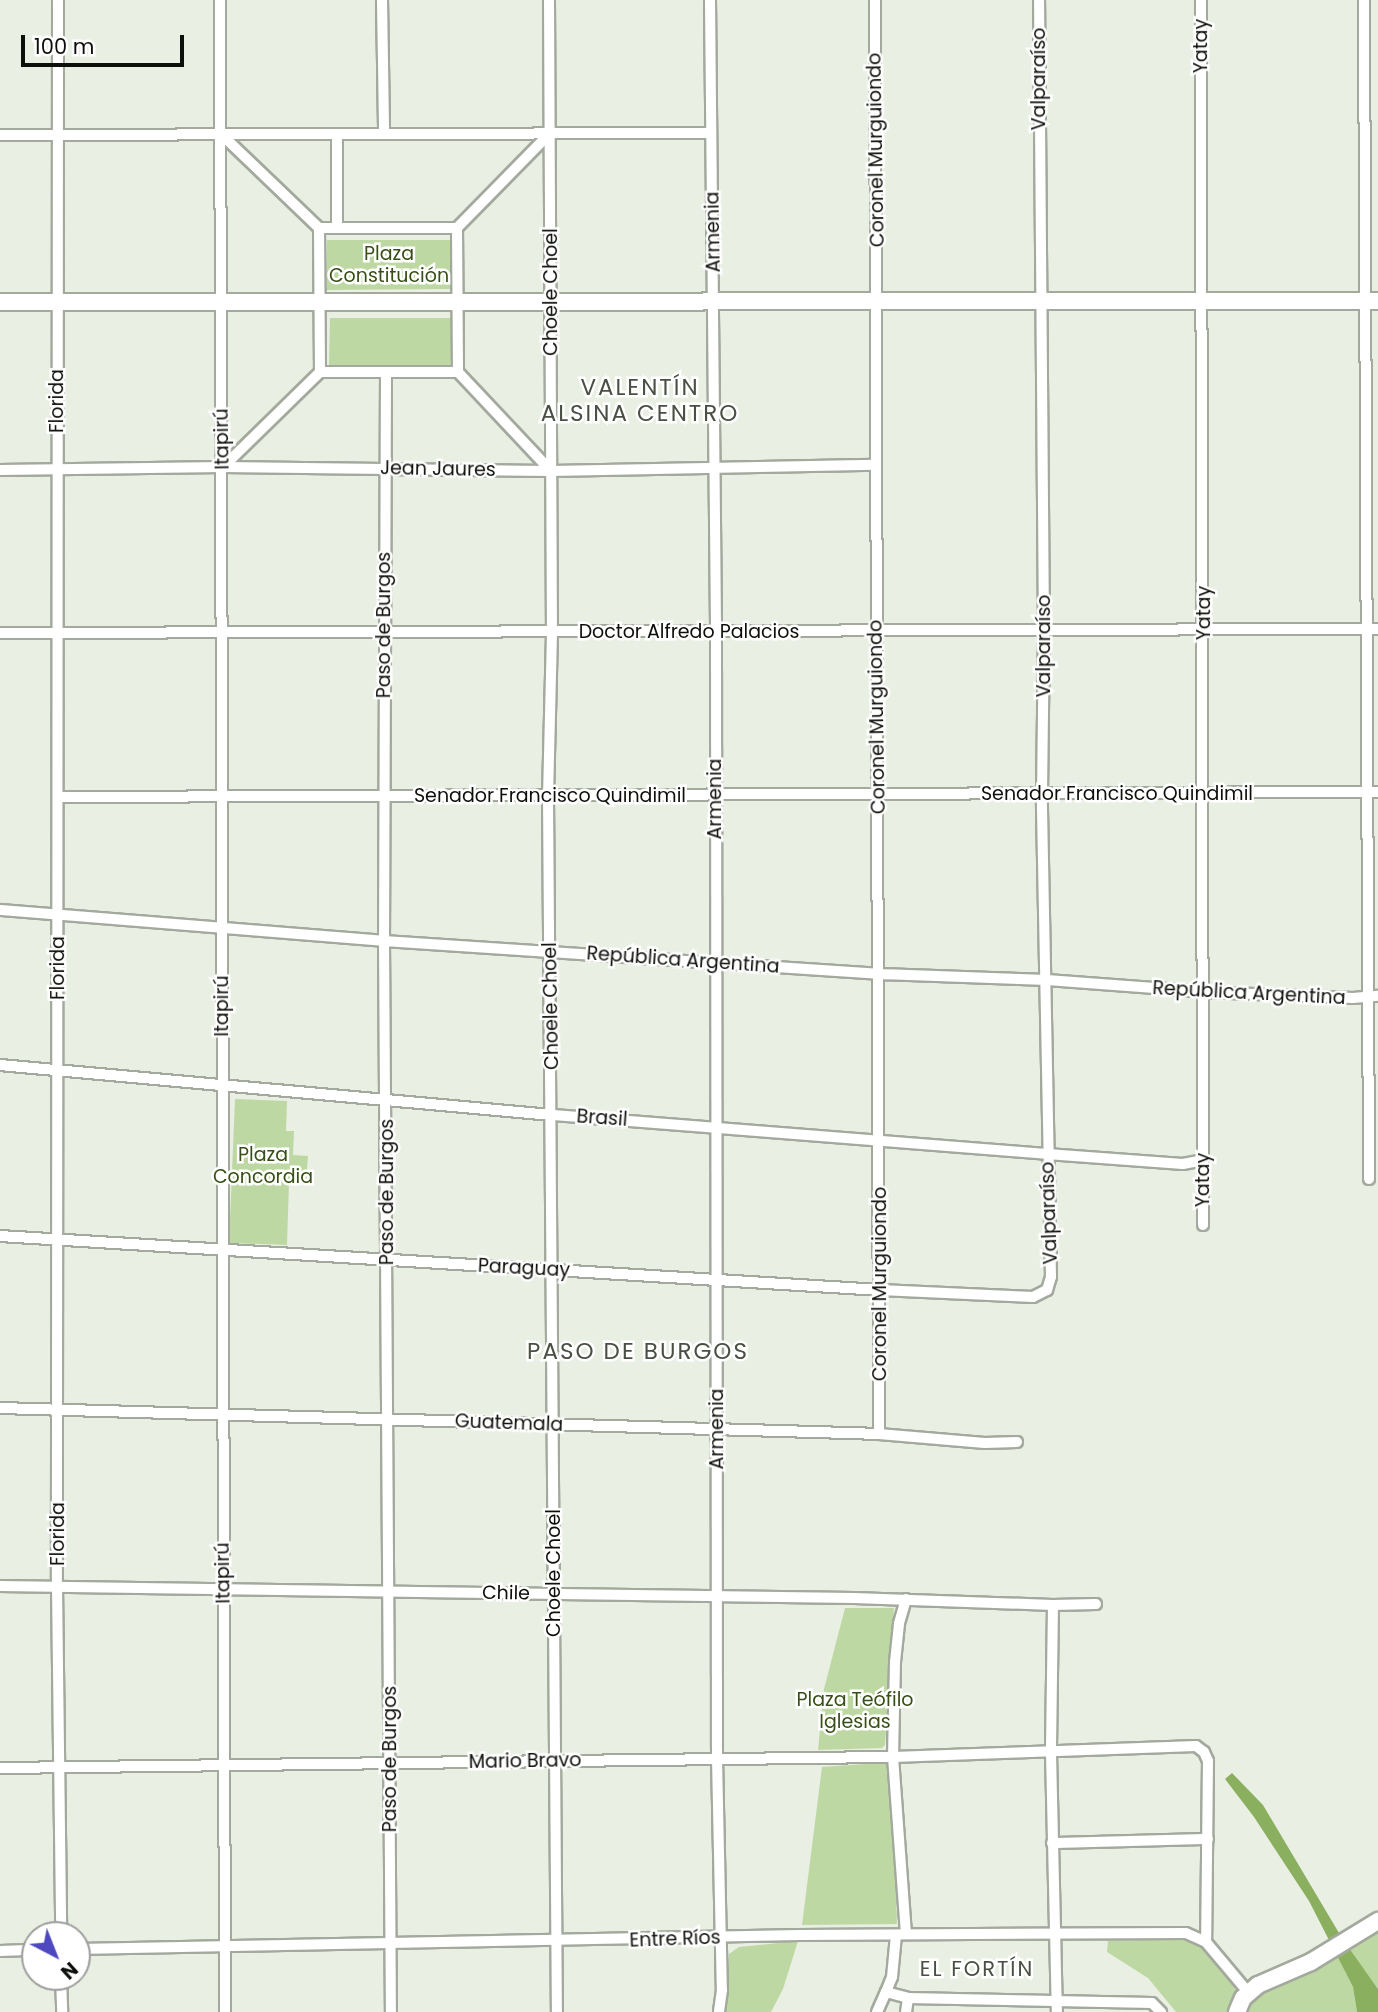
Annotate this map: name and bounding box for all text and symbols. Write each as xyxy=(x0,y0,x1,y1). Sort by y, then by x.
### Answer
street label: Yatay xyxy=(1190,19,1212,73)
scale bar xyxy=(24,21,187,65)
street label: Valparaíso xyxy=(1028,28,1050,130)
text: 100 m xyxy=(34,32,94,61)
street label: Coronel Murguiondo xyxy=(863,53,889,247)
street label: Armenia xyxy=(701,191,725,273)
street label: Choele Choel xyxy=(540,228,562,356)
park label: Plaza Constitución xyxy=(329,243,449,287)
street label: Florida xyxy=(46,369,68,433)
district label: VALENTÍN ALSINA CENTRO xyxy=(542,373,738,427)
street label: Itapirú xyxy=(210,408,234,470)
street label: Jean Jaures xyxy=(380,457,496,481)
street label: Paso de Burgos xyxy=(373,552,395,698)
street label: Yatay xyxy=(1193,586,1215,640)
street label: Valparaíso xyxy=(1033,595,1055,697)
street label: Coronel Murguiondo xyxy=(864,620,890,814)
street label: Doctor Alfredo Palacios xyxy=(579,621,799,643)
street label: Armenia xyxy=(704,759,726,839)
street label: Senador Francisco Quindimil xyxy=(981,783,1253,805)
street label: Senador Francisco Quindimil xyxy=(414,785,686,807)
street label: Florida xyxy=(47,936,69,1000)
street label: Choele Choel xyxy=(538,942,564,1070)
street label: República Argentina xyxy=(586,942,780,978)
street label: Itapirú xyxy=(211,975,233,1037)
street label: República Argentina xyxy=(1152,977,1346,1009)
street label: Brasil xyxy=(576,1105,628,1131)
street label: Paso de Burgos xyxy=(376,1119,398,1265)
park label: Plaza Concordia xyxy=(213,1144,313,1188)
street label: Yatay xyxy=(1192,1153,1214,1207)
street label: Valparaíso xyxy=(1036,1161,1062,1265)
street label: Coronel Murguiondo xyxy=(869,1187,891,1381)
street label: Paraguay xyxy=(477,1254,571,1282)
district label: PASO DE BURGOS xyxy=(529,1337,747,1365)
street label: Armenia xyxy=(706,1389,728,1469)
street label: Guatemala xyxy=(454,1410,564,1436)
street label: Florida xyxy=(47,1502,69,1566)
street label: Choele Choel xyxy=(543,1509,565,1637)
street label: Itapirú xyxy=(211,1542,235,1604)
street label: Chile xyxy=(482,1581,530,1605)
street label: Paso de Burgos xyxy=(379,1686,401,1832)
park label: Plaza Teófilo Iglesias xyxy=(796,1689,914,1733)
street label: Mario Bravo xyxy=(469,1749,581,1773)
north arrow xyxy=(21,1921,91,1991)
street label: Entre Ríos xyxy=(629,1926,721,1952)
text: N xyxy=(55,1956,83,1985)
district label: EL FORTÍN xyxy=(921,1956,1033,1982)

